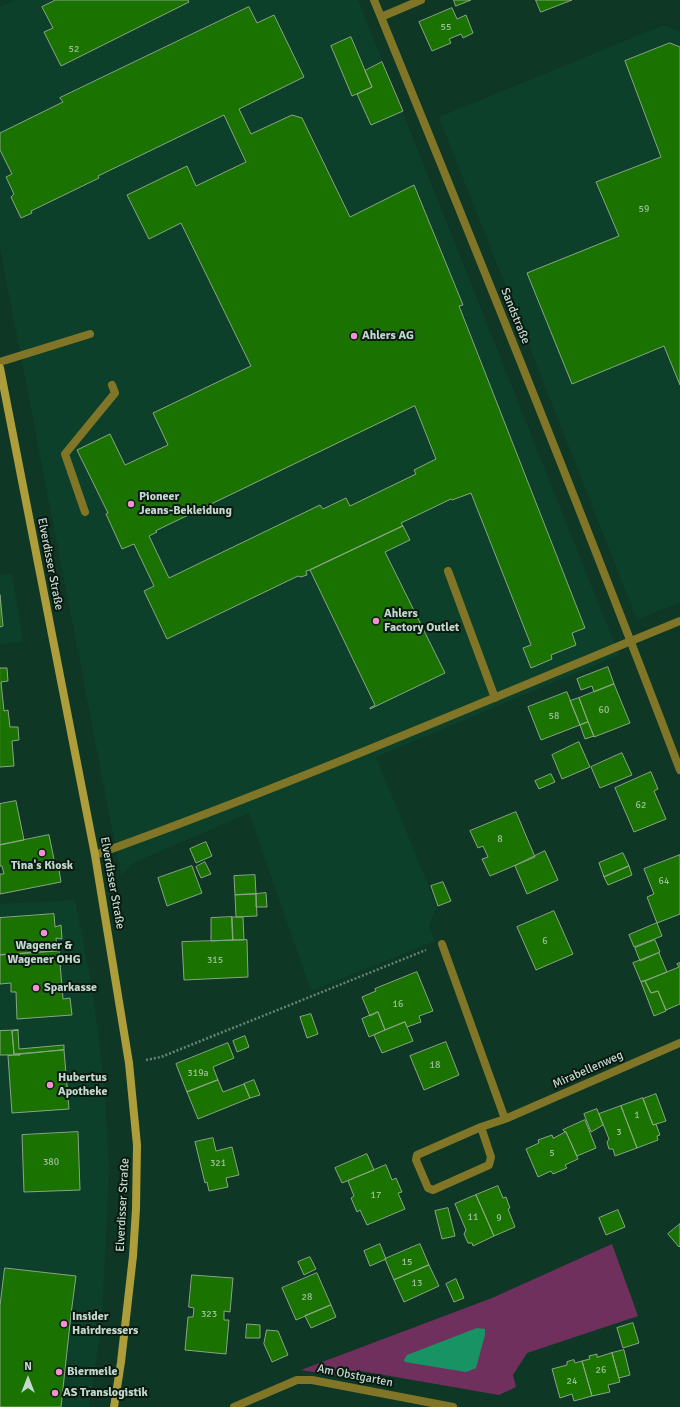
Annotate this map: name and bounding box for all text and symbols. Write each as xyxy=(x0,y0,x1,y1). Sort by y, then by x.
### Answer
house number: 55 xyxy=(441,21,451,33)
house number: 52 xyxy=(69,43,79,55)
house number: 59 xyxy=(639,203,649,215)
street label: Sandstraße xyxy=(497,286,533,346)
place label: Ahlers AG xyxy=(362,329,414,343)
marker: Ahlers AG xyxy=(349,331,359,341)
place label: Pioneer Jeans-Bekleidung xyxy=(139,490,232,518)
marker: Pioneer Jeans-Bekleidung xyxy=(126,499,136,509)
street label: Elverdisser Straße xyxy=(34,517,66,611)
place label: Ahlers Factory Outlet xyxy=(384,607,459,635)
marker: Ahlers Factory Outlet xyxy=(371,616,381,626)
house number: 60 xyxy=(599,704,609,716)
house number: 58 xyxy=(549,710,559,722)
house number: 62 xyxy=(636,799,646,811)
house number: 8 xyxy=(497,833,503,845)
street label: Elverdisser Straße xyxy=(97,836,127,930)
marker: Tina's Kiosk xyxy=(37,848,47,858)
place label: Tina's Kiosk xyxy=(11,859,73,873)
house number: 64 xyxy=(659,875,669,887)
marker: Wagener & Wagener OHG xyxy=(39,928,49,938)
house number: 6 xyxy=(542,935,548,947)
place label: Wagener & Wagener OHG xyxy=(8,939,80,967)
house number: 315 xyxy=(207,954,223,966)
place label: Sparkasse xyxy=(44,981,97,995)
marker: Sparkasse xyxy=(31,983,41,993)
house number: 16 xyxy=(393,998,403,1010)
street label: Mirabellenweg xyxy=(550,1048,626,1092)
house number: 18 xyxy=(430,1059,440,1071)
house number: 319a xyxy=(187,1067,209,1079)
place label: Hubertus Apotheke xyxy=(58,1071,107,1099)
marker: Hubertus Apotheke xyxy=(45,1080,55,1090)
house number: 1 xyxy=(634,1109,640,1121)
house number: 3 xyxy=(616,1126,622,1138)
house number: 5 xyxy=(549,1147,555,1159)
house number: 380 xyxy=(43,1156,59,1168)
house number: 321 xyxy=(210,1157,226,1169)
street label: Elverdisser Straße xyxy=(113,1158,133,1252)
house number: 17 xyxy=(371,1189,381,1201)
house number: 11 xyxy=(468,1211,478,1223)
house number: 9 xyxy=(496,1212,502,1224)
house number: 15 xyxy=(402,1256,412,1268)
house number: 13 xyxy=(412,1277,422,1289)
house number: 28 xyxy=(302,1291,312,1303)
house number: 323 xyxy=(201,1308,217,1320)
place label: Insider Hairdressers xyxy=(72,1310,138,1338)
marker: Insider Hairdressers xyxy=(59,1319,69,1329)
north arrow xyxy=(8,1359,48,1399)
text: N xyxy=(24,1360,32,1373)
street label: Am Obstgarten xyxy=(316,1362,394,1390)
house number: 26 xyxy=(596,1364,606,1376)
place label: Biermeile xyxy=(67,1365,118,1379)
marker: Biermeile xyxy=(54,1367,64,1377)
house number: 24 xyxy=(567,1375,577,1387)
place label: AS Translogistik xyxy=(63,1386,148,1400)
marker: AS Translogistik xyxy=(50,1388,60,1398)

